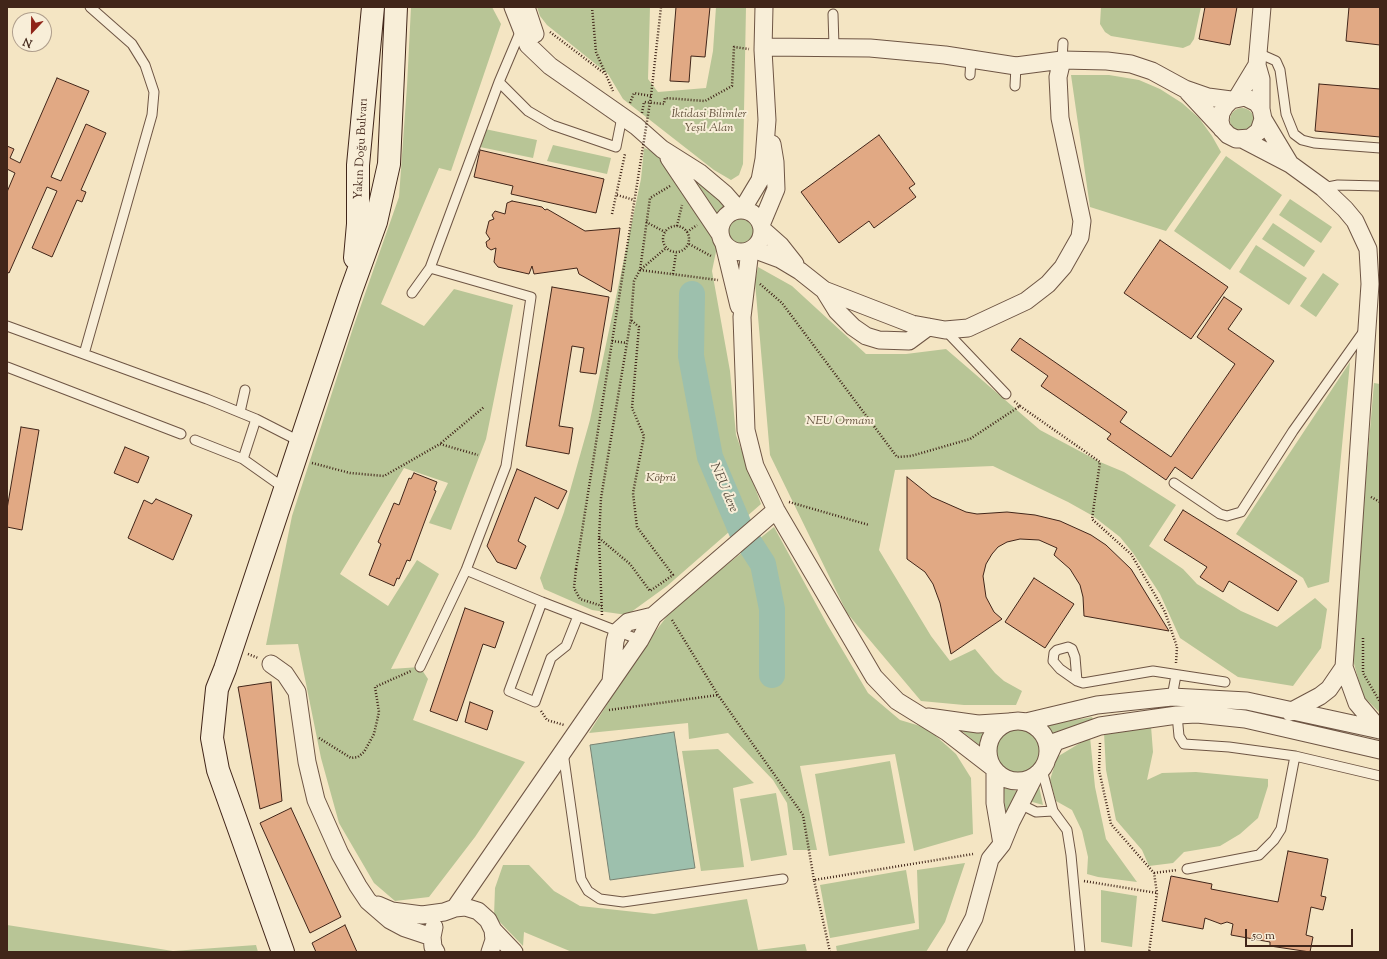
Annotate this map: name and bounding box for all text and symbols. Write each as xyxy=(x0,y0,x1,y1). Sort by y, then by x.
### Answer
north arrow xyxy=(12,12,52,52)
text: N xyxy=(21,33,35,51)
street label: Yakın Doğu Bulvarı xyxy=(352,98,372,200)
park label: İktidasi Bilimler Yeşil Alan xyxy=(671,108,747,136)
park label: NEU Ormanı xyxy=(806,415,874,429)
water label: NEU dere xyxy=(706,461,740,515)
park label: Köprü xyxy=(646,472,676,486)
scale bar xyxy=(1247,921,1355,947)
text: 50 m xyxy=(1252,927,1275,945)

